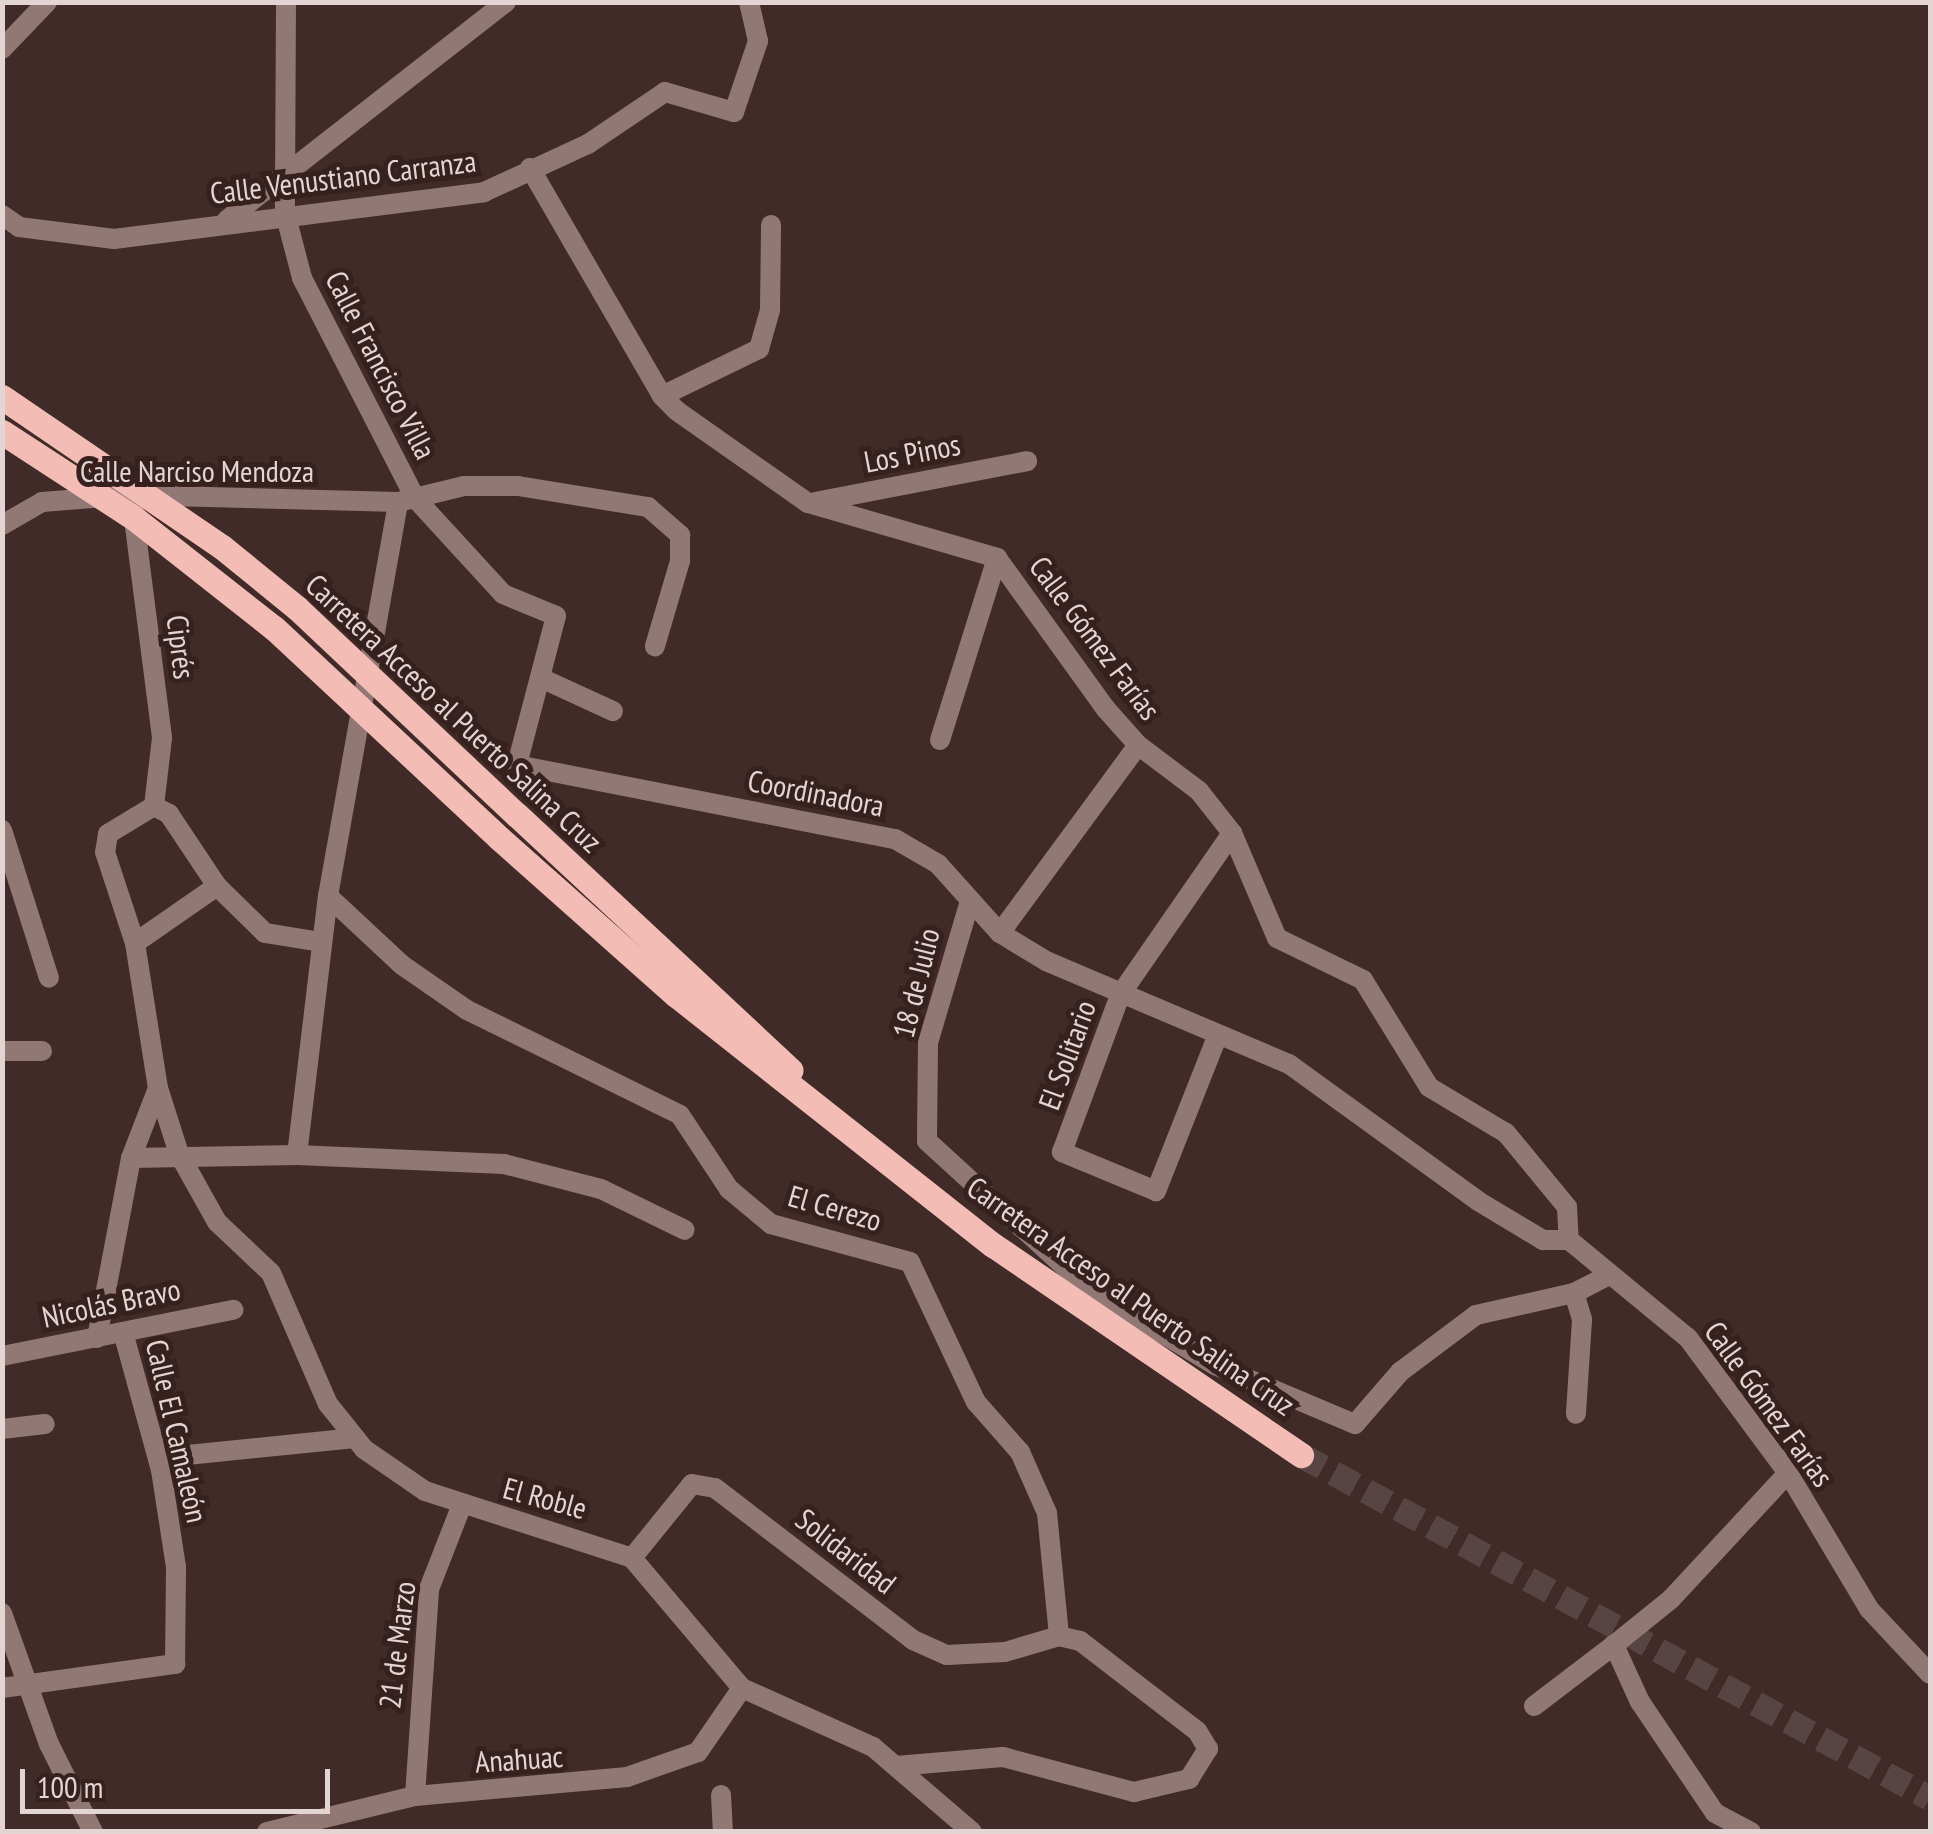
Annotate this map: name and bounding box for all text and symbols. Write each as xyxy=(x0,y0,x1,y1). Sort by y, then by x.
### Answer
street label: Calle Venustiano Carranza xyxy=(208,143,478,211)
street label: Calle Francisco Villa xyxy=(318,265,444,465)
street label: Los Pinos xyxy=(861,426,963,480)
street label: Calle Narciso Mendoza xyxy=(80,453,314,489)
street label: Calle Gómez Farías xyxy=(1022,549,1168,727)
street label: Carretera Acceso al Puerto Salina Cruz xyxy=(298,566,610,860)
street label: Ciprés xyxy=(159,613,203,681)
street label: Coordinadora xyxy=(745,762,887,824)
street label: 18 de Julio xyxy=(885,924,947,1042)
street label: El Solitario xyxy=(1031,996,1103,1114)
street label: Carretera Acceso al Puerto Salina Cruz xyxy=(960,1169,1302,1423)
street label: El Cerezo xyxy=(784,1178,886,1238)
street label: Nicolás Bravo xyxy=(39,1271,183,1335)
street label: Calle Gómez Farías xyxy=(1697,1314,1841,1494)
street label: Calle El Camaleón xyxy=(138,1336,216,1526)
street label: El Roble xyxy=(499,1470,591,1526)
street label: Solidaridad xyxy=(789,1501,903,1601)
street label: 21 de Marzo xyxy=(371,1579,423,1711)
street label: Anahuac xyxy=(474,1738,564,1780)
scale bar xyxy=(25,1749,335,1811)
text: 100 m xyxy=(37,1767,103,1806)

